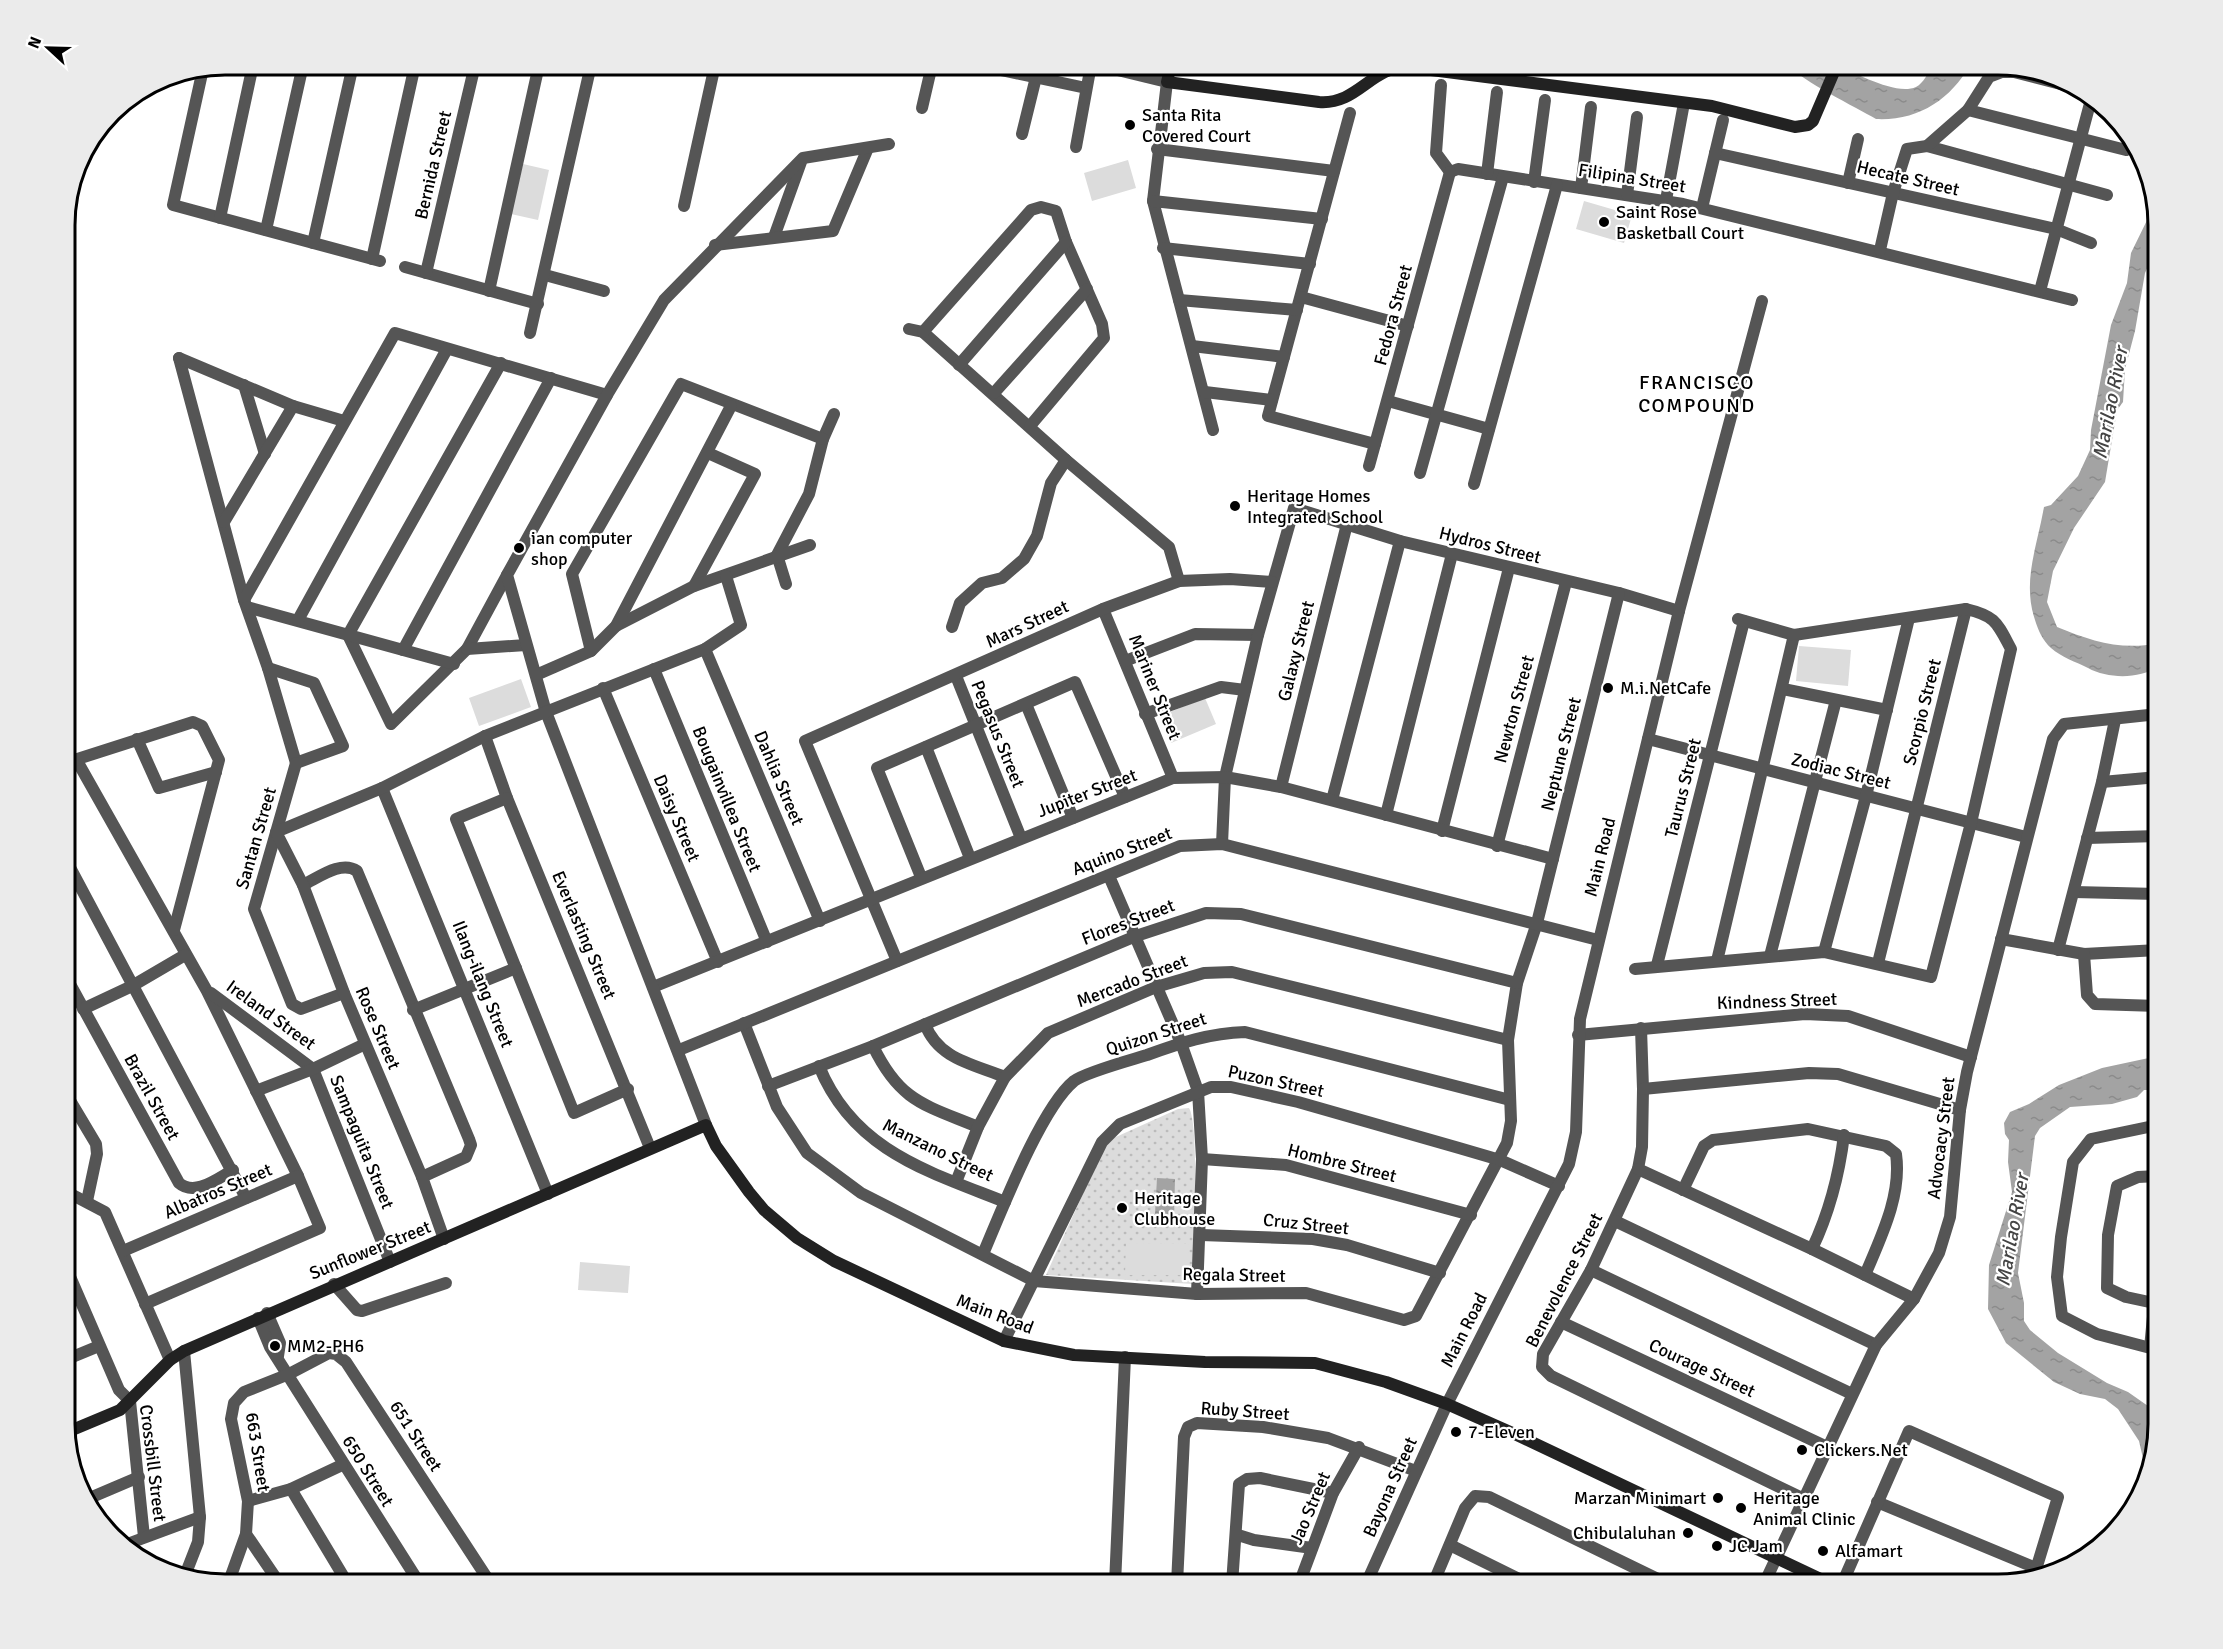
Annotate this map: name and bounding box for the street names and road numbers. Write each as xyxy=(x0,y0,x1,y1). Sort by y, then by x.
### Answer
street label: Bernida Street xyxy=(410,109,456,221)
street label: Hecate Street xyxy=(1855,156,1961,200)
street label: Filipina Street xyxy=(1577,159,1687,197)
street label: Fedora Street xyxy=(1369,262,1417,368)
street label: Hydros Street xyxy=(1437,522,1543,568)
street label: Mars Street xyxy=(982,595,1072,653)
street label: Galaxy Street xyxy=(1273,599,1319,703)
street label: Mariner Street xyxy=(1124,631,1186,743)
street label: Newton Street xyxy=(1489,653,1539,765)
street label: Scorpio Street xyxy=(1898,656,1946,768)
street label: Pegasus Street xyxy=(966,677,1030,791)
street label: Neptune Street xyxy=(1536,695,1586,813)
street label: Bougainvillea Street xyxy=(688,723,766,875)
street label: Dahlia Street xyxy=(749,727,809,829)
street label: Taurus Street xyxy=(1660,736,1706,840)
street label: Zodiac Street xyxy=(1789,748,1893,794)
street label: Jupiter Street xyxy=(1034,764,1140,822)
street label: Daisy Street xyxy=(649,771,705,865)
street label: Santan Street xyxy=(231,784,281,892)
street label: Main Road xyxy=(1580,815,1620,899)
street label: Aquino Street xyxy=(1069,822,1175,880)
street label: Everlasting Street xyxy=(547,868,621,1002)
street label: Flores Street xyxy=(1078,894,1178,950)
street label: Ilang-ilang Street xyxy=(448,917,518,1051)
street label: Mercado Street xyxy=(1073,950,1191,1012)
street label: Ireland Street xyxy=(222,975,320,1055)
street label: Rose Street xyxy=(351,983,405,1073)
street label: Kindness Street xyxy=(1716,988,1838,1014)
street label: Quizon Street xyxy=(1103,1007,1209,1061)
street label: Brazil Street xyxy=(119,1050,185,1144)
street label: Puzon Street xyxy=(1226,1060,1326,1102)
street label: Sampaguita Street xyxy=(325,1072,399,1212)
street label: Advocacy Street xyxy=(1923,1076,1959,1200)
street label: Manzano Street xyxy=(879,1114,997,1186)
street label: Hombre Street xyxy=(1285,1139,1399,1187)
street label: Albatros Street xyxy=(161,1158,275,1224)
street label: Cruz Street xyxy=(1262,1209,1350,1239)
street label: Benevolence Street xyxy=(1521,1209,1607,1351)
street label: Sunflower Street xyxy=(306,1216,434,1284)
street label: Regala Street xyxy=(1182,1263,1286,1287)
street label: Main Road xyxy=(953,1289,1037,1339)
street label: Main Road xyxy=(1436,1289,1492,1371)
street label: Courage Street xyxy=(1645,1334,1759,1402)
street label: 651 Street xyxy=(385,1396,447,1476)
street label: Ruby Street xyxy=(1200,1397,1290,1425)
street label: Crossbill Street xyxy=(135,1403,171,1523)
street label: 663 Street xyxy=(241,1411,275,1493)
street label: 650 Street xyxy=(337,1431,399,1511)
street label: Bayona Street xyxy=(1358,1434,1422,1540)
street label: Jao Street xyxy=(1285,1468,1335,1548)

